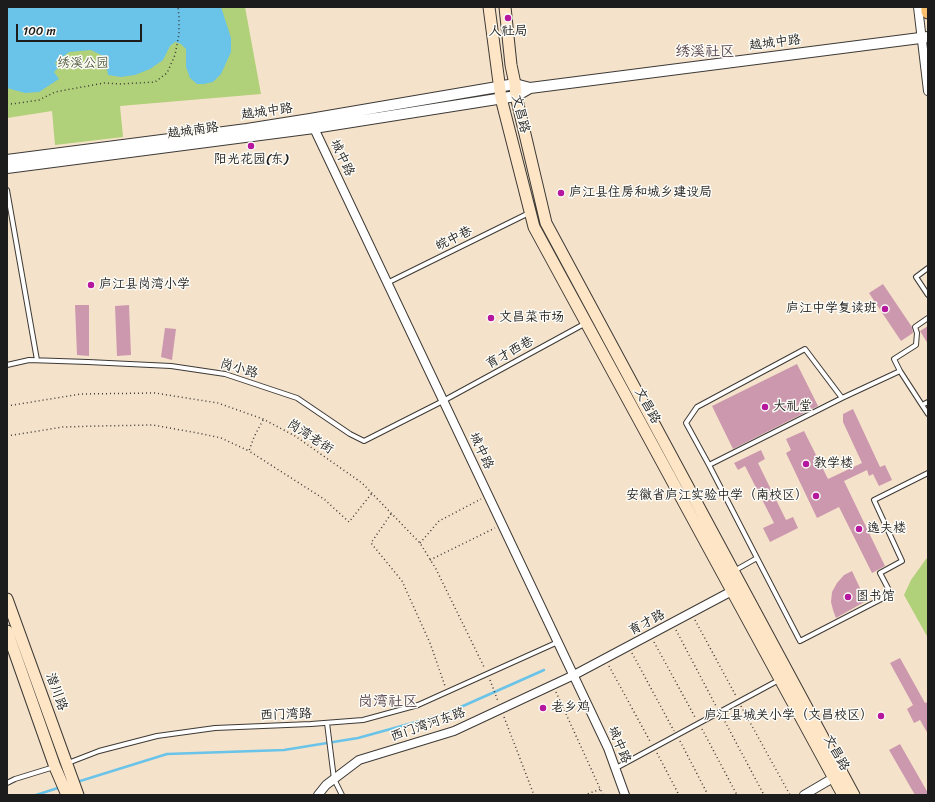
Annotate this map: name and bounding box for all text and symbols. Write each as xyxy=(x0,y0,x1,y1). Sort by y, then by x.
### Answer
marker: 人社局 xyxy=(503,13,513,23)
scale bar xyxy=(18,16,144,42)
text: 100 m xyxy=(23,20,56,42)
place label: 人社局 xyxy=(489,24,527,40)
street label: 越城中路 xyxy=(748,32,802,54)
district label: 绣溪社区 xyxy=(675,43,735,61)
park label: 绣溪公园 xyxy=(57,56,109,72)
street label: 文昌路 xyxy=(508,93,532,135)
street label: 越城中路 xyxy=(240,101,294,123)
street label: 越城南路 xyxy=(166,120,220,142)
street label: 城中路 xyxy=(327,137,357,179)
marker: 阳光花园(东) xyxy=(246,141,256,151)
place label: 阳光花园(东) xyxy=(214,152,288,168)
place label: 庐江县住房和城乡建设局 xyxy=(569,185,712,201)
marker: 庐江县住房和城乡建设局 xyxy=(556,188,566,198)
street label: 皖中巷 xyxy=(433,223,475,255)
place label: 庐江县岗湾小学 xyxy=(99,277,190,293)
marker: 庐江县岗湾小学 xyxy=(86,280,96,290)
place label: 庐江中学复读班 xyxy=(786,301,877,317)
marker: 庐江中学复读班 xyxy=(880,304,890,314)
place label: 文昌菜市场 xyxy=(499,310,564,326)
marker: 文昌菜市场 xyxy=(486,313,496,323)
street label: 育才西巷 xyxy=(483,334,537,372)
street label: 岗小路 xyxy=(218,356,260,382)
street label: 文昌路 xyxy=(631,385,663,427)
place label: 大礼堂 xyxy=(773,399,812,415)
marker: 大礼堂 xyxy=(760,402,770,412)
street label: 岗湾老街 xyxy=(284,416,336,458)
street label: 城中路 xyxy=(466,430,496,472)
place label: 教学楼 xyxy=(814,456,853,472)
marker: 教学楼 xyxy=(801,459,811,469)
place label: 安徽省庐江实验中学（南校区） xyxy=(626,488,808,504)
marker: 安徽省庐江实验中学（南校区） xyxy=(811,491,821,501)
place label: 逸夫楼 xyxy=(867,521,906,537)
marker: 逸夫楼 xyxy=(854,524,864,534)
place label: 图书馆 xyxy=(856,589,895,605)
marker: 图书馆 xyxy=(843,592,853,602)
street label: 育才路 xyxy=(626,607,668,639)
street label: 潜川路 xyxy=(42,671,70,713)
district label: 岗湾社区 xyxy=(358,693,418,711)
place label: 老乡鸡 xyxy=(551,700,590,716)
marker: 老乡鸡 xyxy=(538,703,548,713)
street label: 西门湾河东路 xyxy=(389,705,467,745)
street label: 西门湾路 xyxy=(260,706,312,724)
place label: 庐江县城关小学（文昌校区） xyxy=(704,708,873,724)
marker: 庐江县城关小学（文昌校区） xyxy=(876,711,886,721)
street label: 城中路 xyxy=(604,724,634,766)
street label: 文昌路 xyxy=(820,732,852,774)

